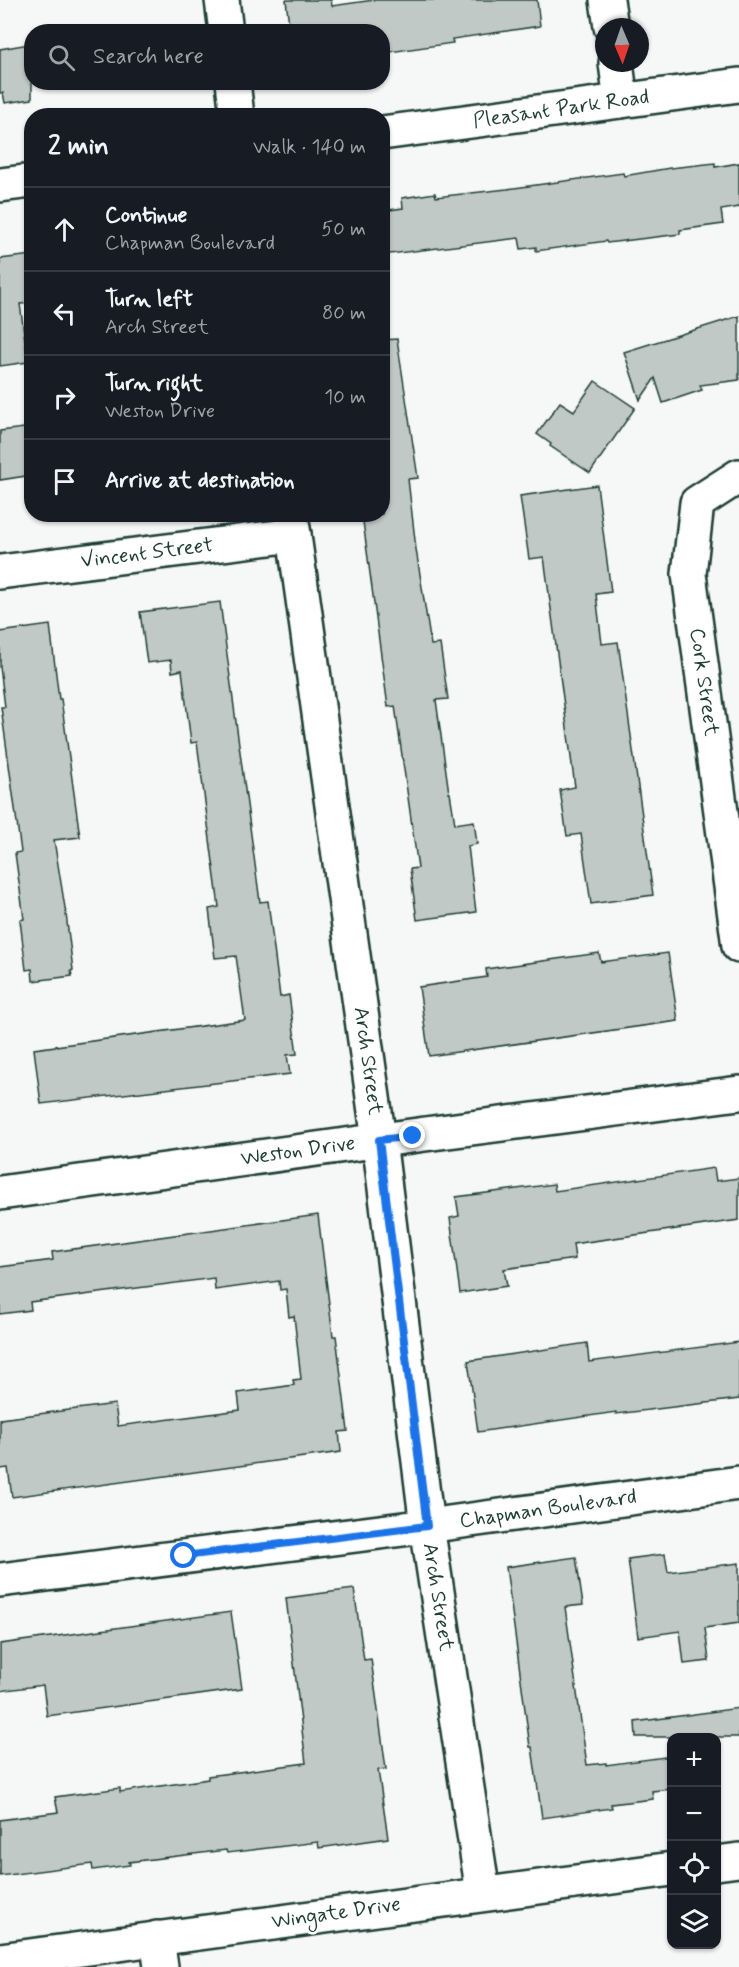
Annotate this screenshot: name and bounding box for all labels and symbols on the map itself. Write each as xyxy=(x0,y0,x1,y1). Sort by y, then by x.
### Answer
north arrow xyxy=(595,18,649,72)
street label: Pleasant Park Road xyxy=(471,83,651,135)
street label: Vincent Street xyxy=(79,531,215,575)
street label: Cork Street xyxy=(683,626,726,738)
street label: Arch Street xyxy=(347,1005,390,1118)
route end xyxy=(399,1122,425,1148)
street label: Weston Drive xyxy=(239,1129,357,1173)
street label: Chapman Boulevard xyxy=(458,1483,638,1535)
street label: Arch Street xyxy=(416,1541,460,1654)
route start xyxy=(170,1542,196,1568)
street label: Wingate Drive xyxy=(270,1890,403,1937)

